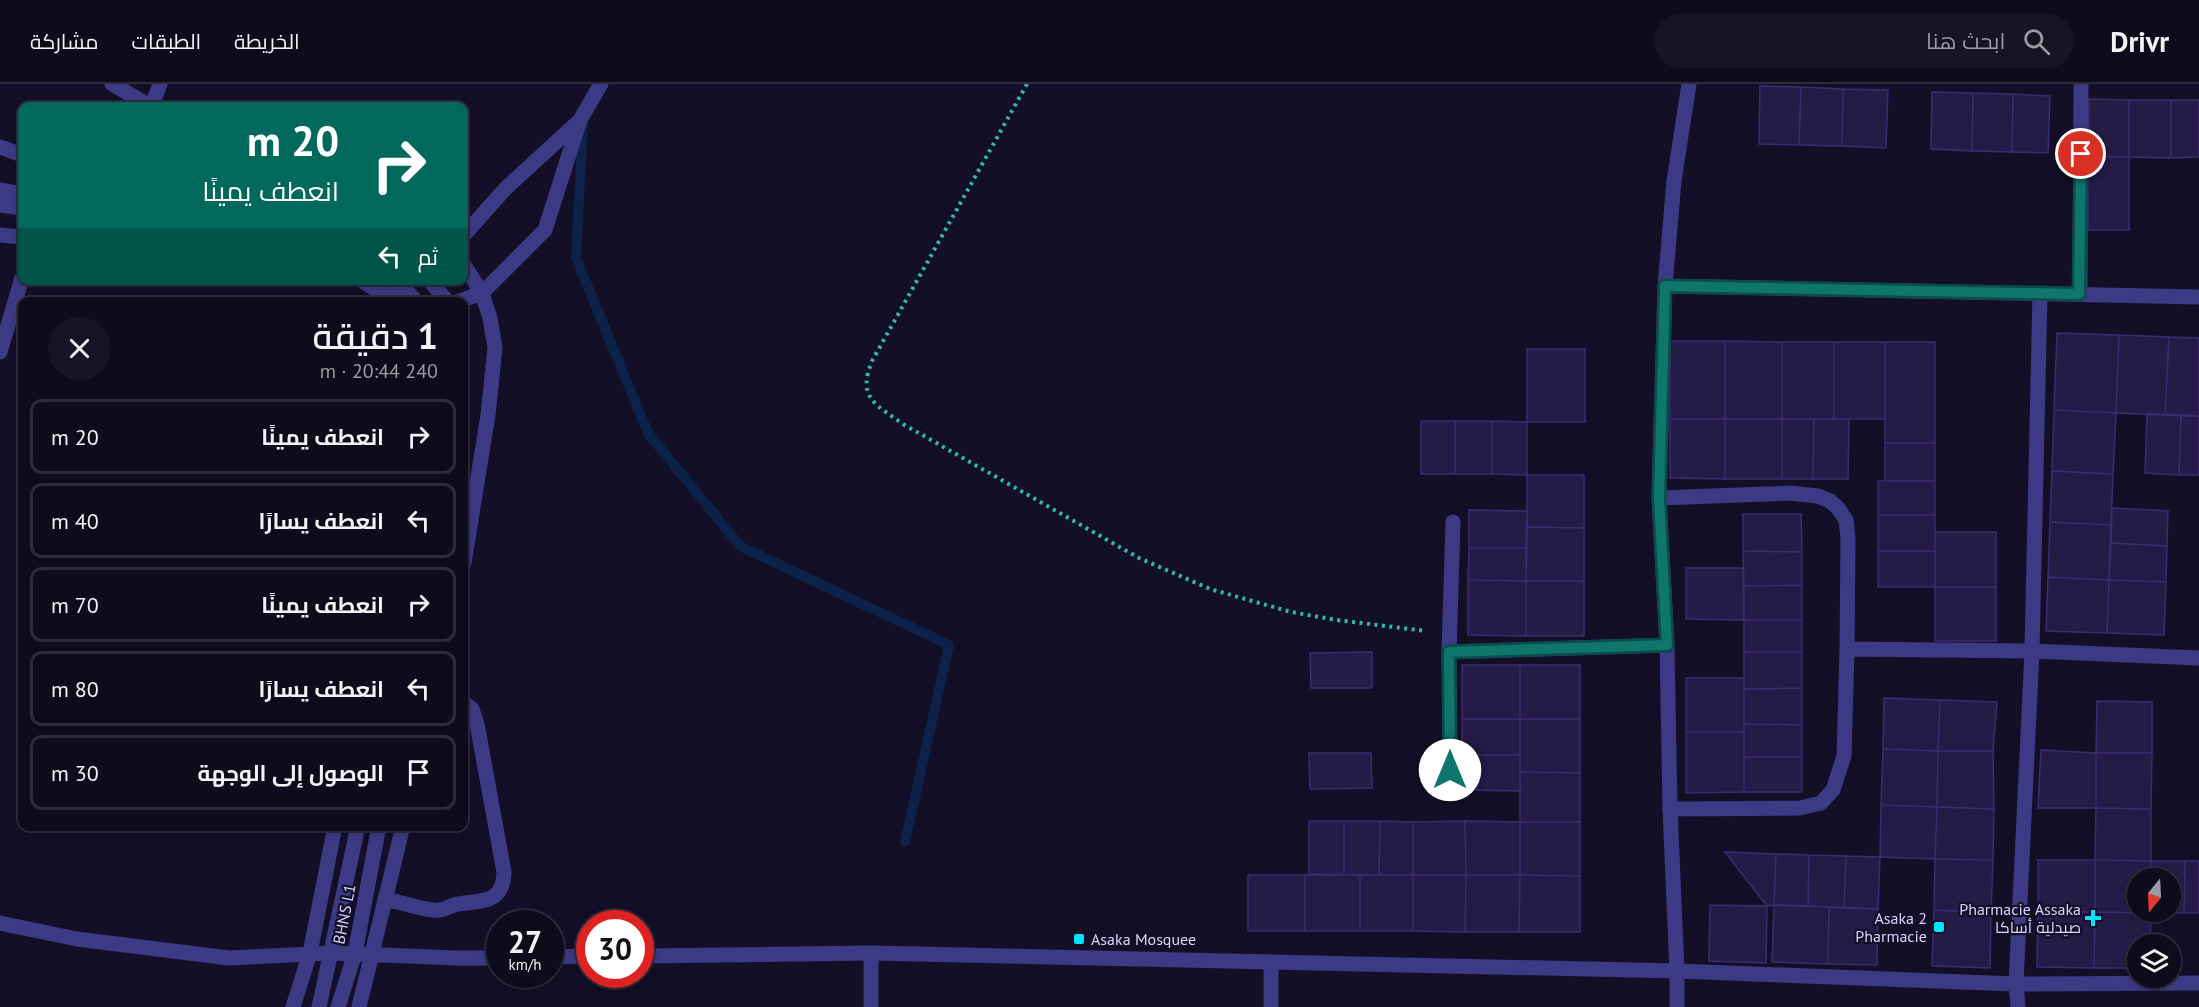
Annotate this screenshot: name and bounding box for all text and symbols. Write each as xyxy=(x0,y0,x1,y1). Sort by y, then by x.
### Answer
search box xyxy=(1654,14,2074,68)
text: Drivr xyxy=(2110,23,2169,60)
icon: search xyxy=(2020,25,2053,58)
text: ابحث هنا xyxy=(1926,27,2005,55)
text: مشاركة xyxy=(30,28,99,55)
text: الطبقات xyxy=(132,28,201,55)
text: الخريطة xyxy=(234,28,300,55)
text: 20 m xyxy=(247,113,339,168)
icon: right xyxy=(360,126,438,204)
pin xyxy=(2055,128,2106,179)
icon: arrive xyxy=(2064,137,2097,170)
text: انعطف يمينًا xyxy=(202,174,339,208)
icon: left xyxy=(373,240,406,273)
text: ثم xyxy=(418,243,438,271)
text: 1 دقيقة xyxy=(313,312,438,359)
button: close xyxy=(48,317,111,380)
text: 240 m · 20:44 xyxy=(320,358,438,384)
icon: right xyxy=(402,420,435,453)
text: 20 m xyxy=(51,423,99,451)
text: انعطف يمينًا xyxy=(261,423,384,451)
icon: left xyxy=(402,504,435,537)
text: 40 m xyxy=(51,507,99,535)
text: انعطف يسارًا xyxy=(258,507,384,535)
icon: right xyxy=(402,588,435,621)
text: 70 m xyxy=(51,591,99,619)
text: انعطف يمينًا xyxy=(261,591,384,619)
icon: left xyxy=(402,672,435,705)
text: 80 m xyxy=(51,675,99,703)
text: انعطف يسارًا xyxy=(258,675,384,703)
position arrow xyxy=(1418,738,1482,802)
icon: arrive xyxy=(402,756,435,789)
text: 30 m xyxy=(51,759,99,787)
text: الوصول إلى الوجهة xyxy=(198,759,384,787)
north arrow xyxy=(2127,868,2181,922)
map controls xyxy=(2127,868,2181,988)
street label: BHNS L1 xyxy=(328,882,360,946)
place label: Pharmacie Assaka صيدلية أساكا xyxy=(1959,899,2081,937)
place label: Asaka 2 Pharmacie xyxy=(1855,908,1927,946)
speed limit sign: 30 xyxy=(576,910,654,988)
marker: Pharmacie Assaka صيدلية أساكا xyxy=(2086,911,2100,925)
marker: Asaka 2 Pharmacie xyxy=(1932,920,1946,934)
text: 27 xyxy=(508,922,542,961)
place label: Asaka Mosquee xyxy=(1091,929,1196,949)
marker: Asaka Mosquee xyxy=(1072,932,1086,946)
button: layers xyxy=(2127,934,2181,988)
text: km/h xyxy=(509,955,541,974)

